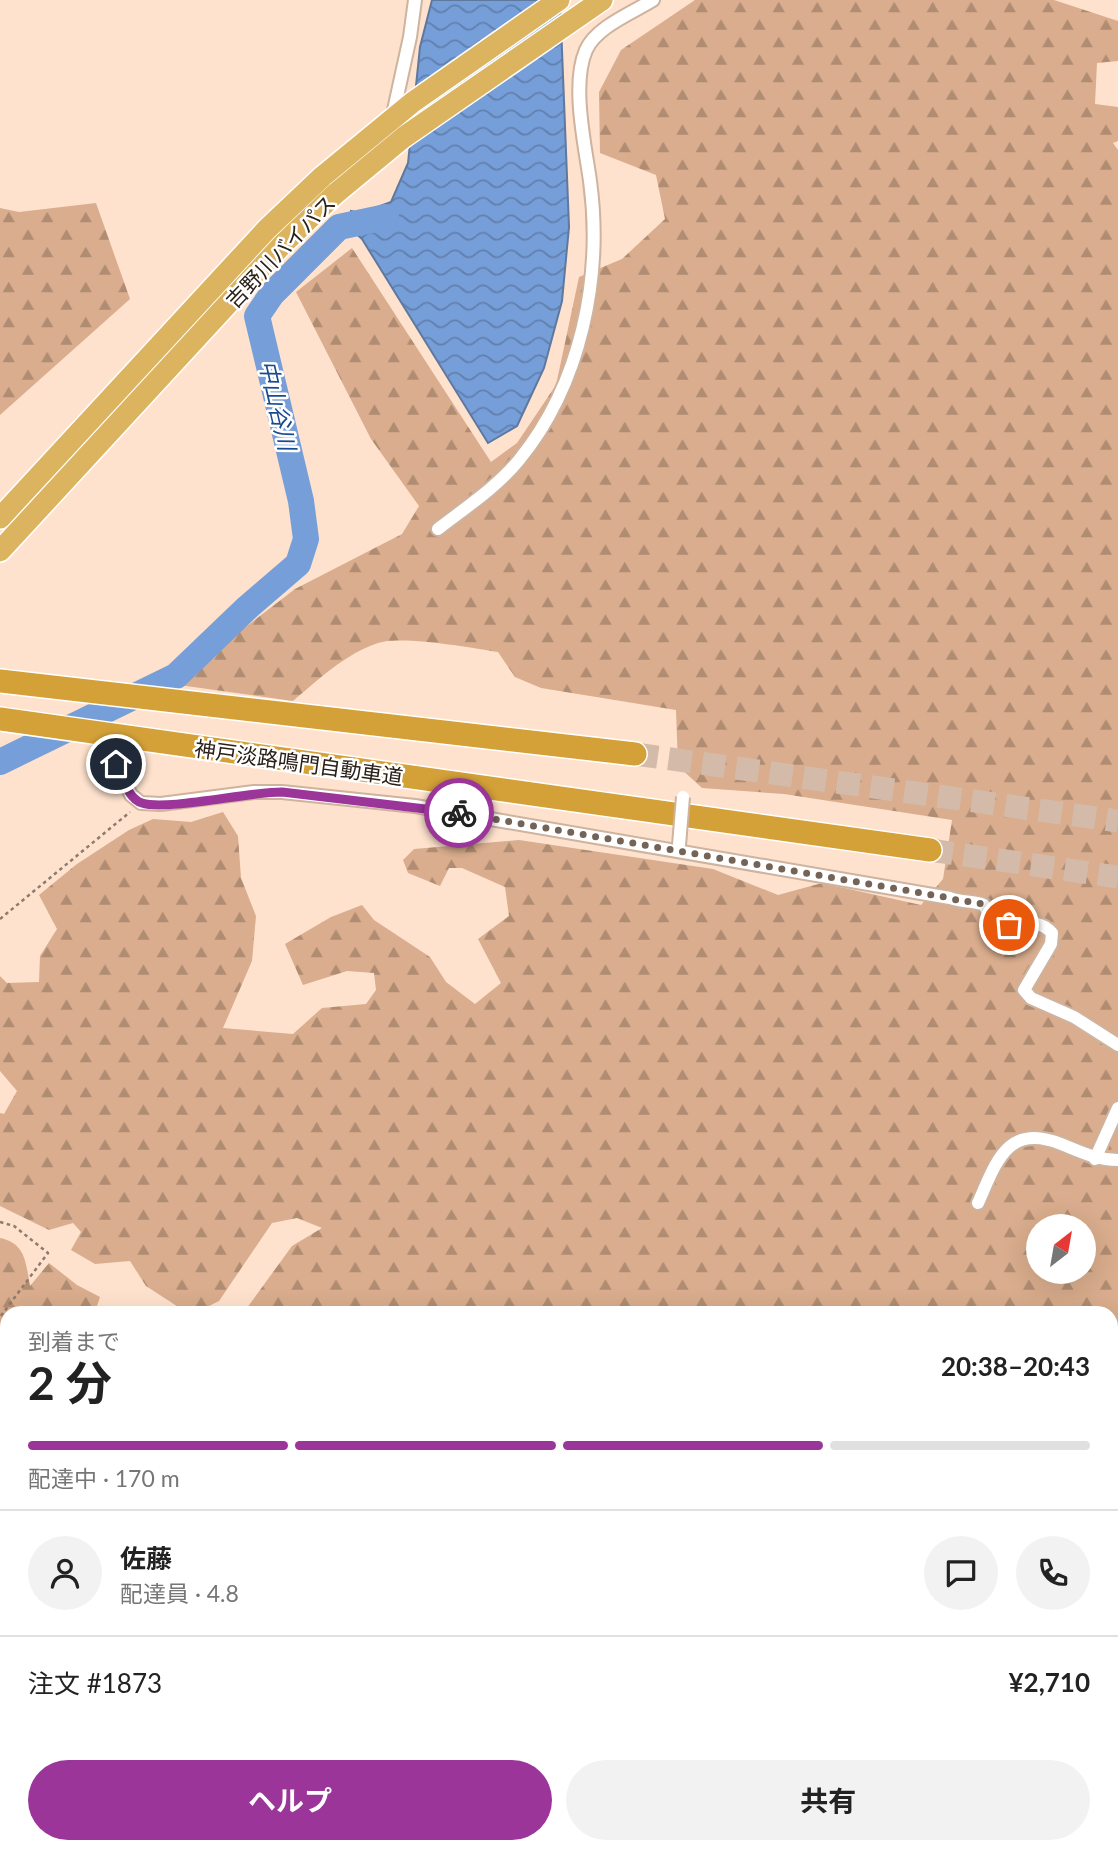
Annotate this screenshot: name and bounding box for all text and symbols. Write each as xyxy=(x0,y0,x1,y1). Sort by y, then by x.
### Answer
street label: 吉野川バイパス xyxy=(220,190,340,312)
water label: 中山谷川 xyxy=(254,357,303,456)
pin xyxy=(86,734,146,794)
street label: 神戸淡路鳴門自動車道 xyxy=(193,735,405,789)
icon: home xyxy=(97,745,135,783)
courier xyxy=(424,778,494,848)
icon: bike xyxy=(440,794,478,832)
pin xyxy=(979,895,1039,955)
icon: bag xyxy=(990,906,1028,944)
north arrow xyxy=(1026,1214,1096,1284)
map controls xyxy=(1026,1214,1096,1284)
text: 到着まで xyxy=(28,1327,120,1355)
text: 20:38–20:43 xyxy=(941,1350,1090,1382)
text: 2 分 xyxy=(28,1355,112,1410)
text: 配達中 · 170 m xyxy=(28,1464,180,1492)
button: person xyxy=(28,1536,102,1610)
button: chat xyxy=(924,1536,998,1610)
button: phone xyxy=(1016,1536,1090,1610)
text: 佐藤 xyxy=(120,1542,172,1574)
text: 配達員 · 4.8 xyxy=(120,1579,239,1607)
text: ¥2,710 xyxy=(1009,1666,1090,1698)
text: 注文 #1873 xyxy=(28,1667,162,1699)
button: ヘルプ xyxy=(28,1760,552,1840)
button: 共有 xyxy=(566,1760,1090,1840)

